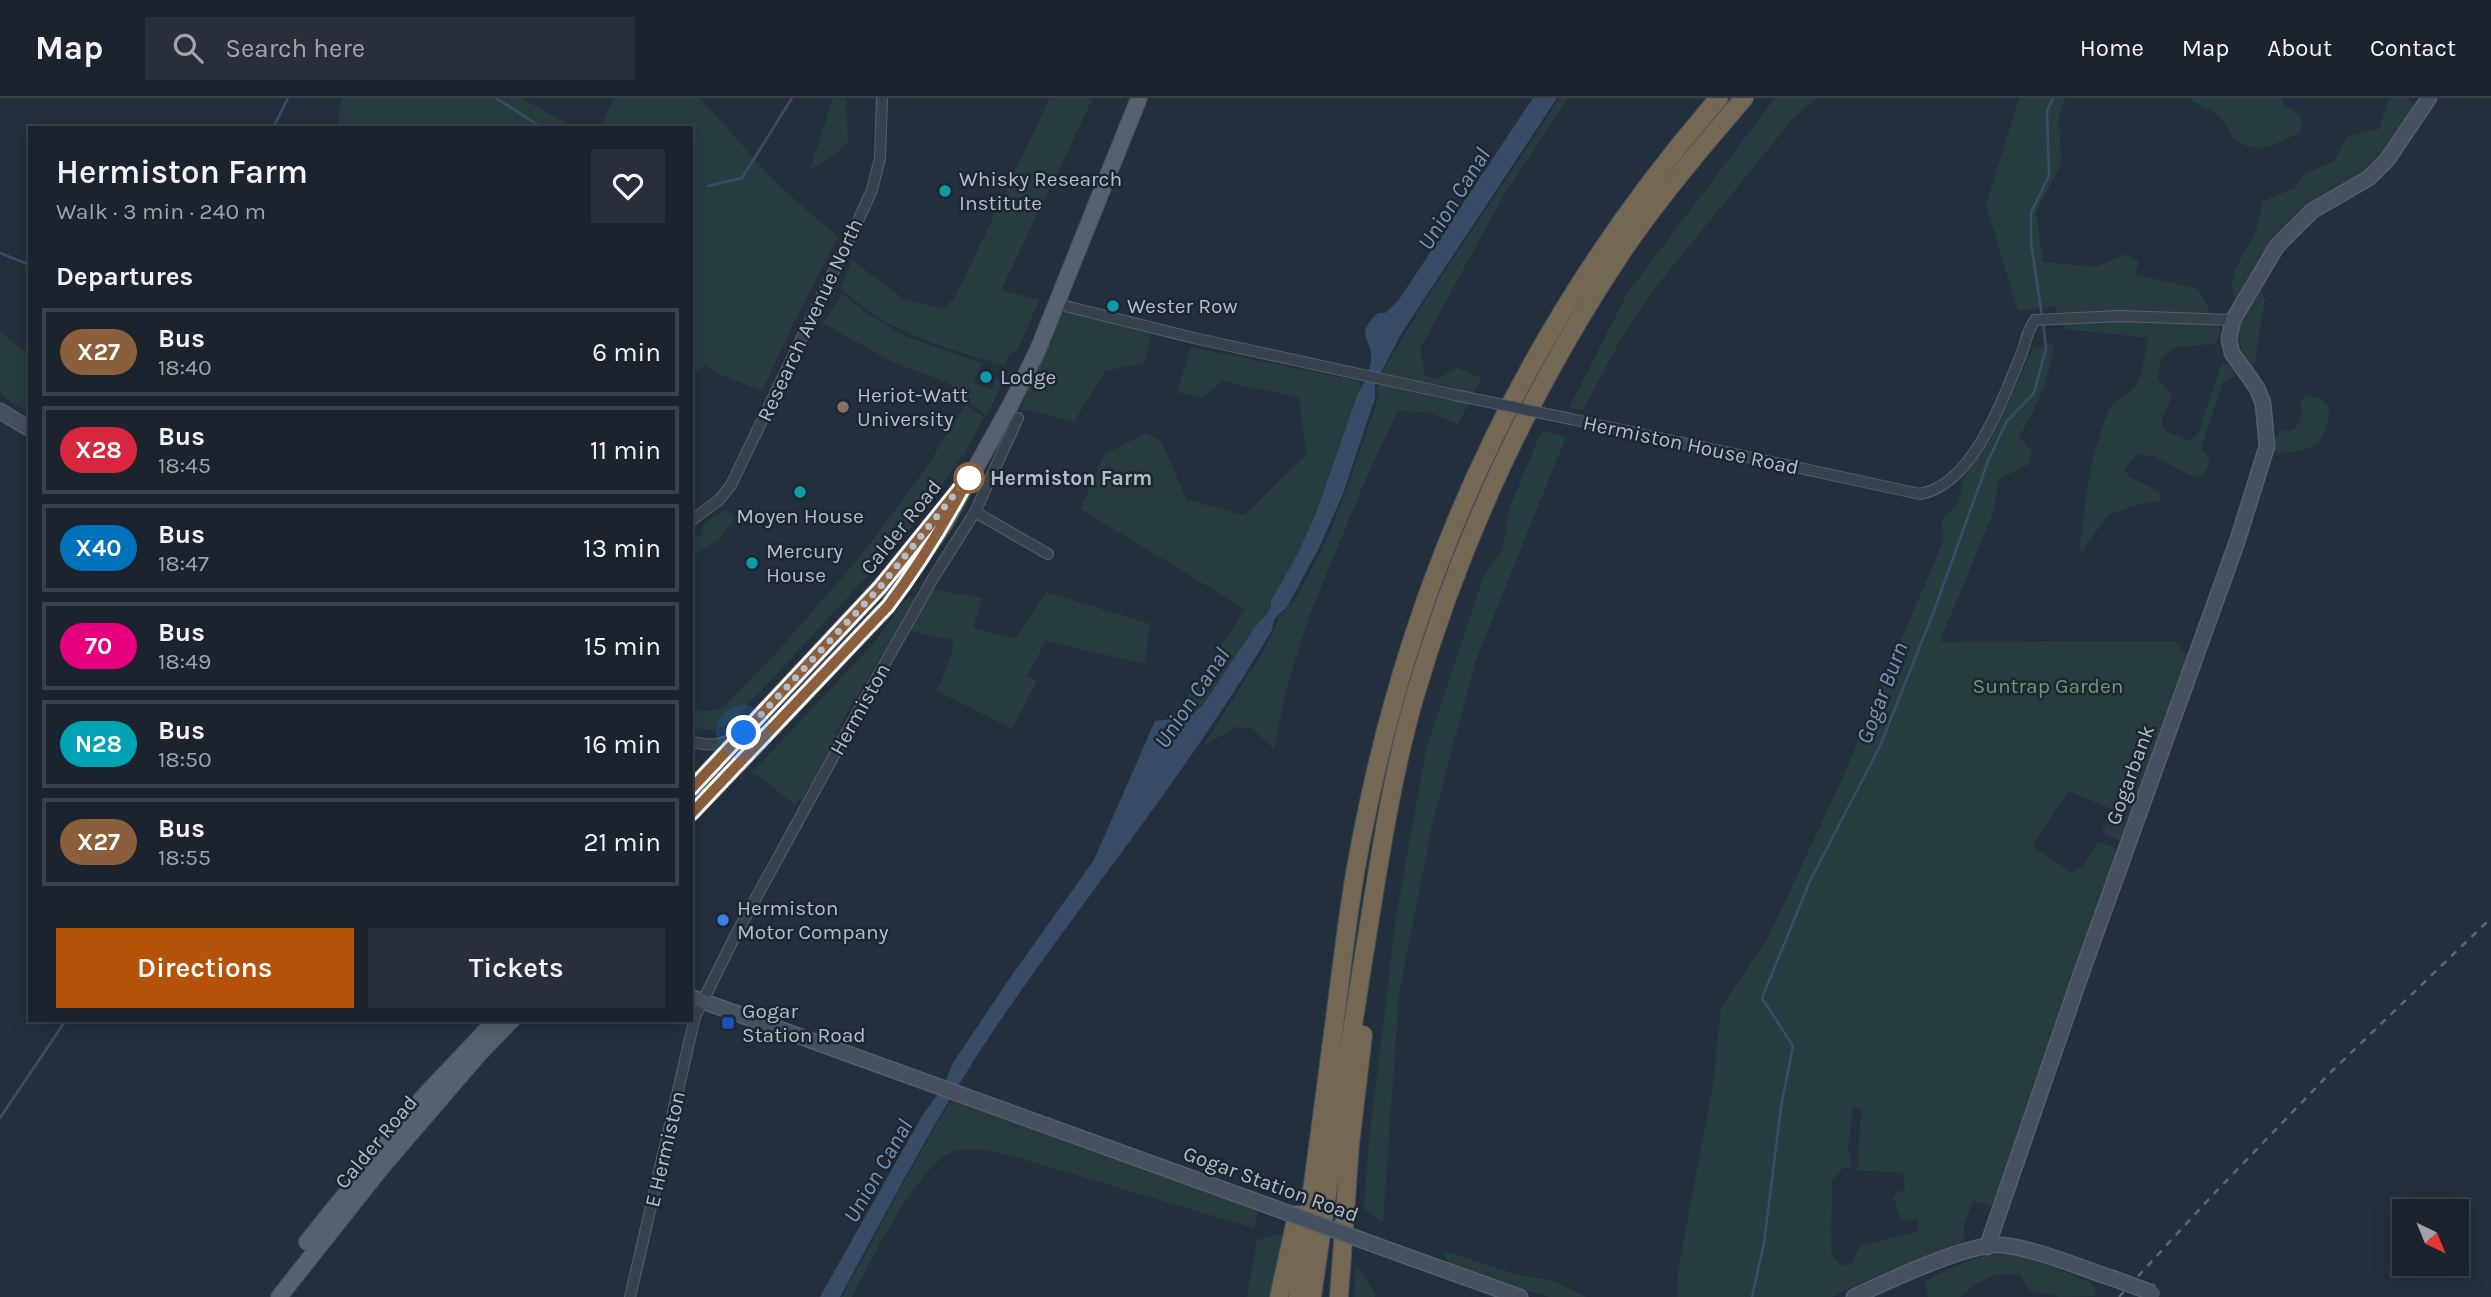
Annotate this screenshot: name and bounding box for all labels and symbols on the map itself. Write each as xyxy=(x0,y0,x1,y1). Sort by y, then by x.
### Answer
water label: Union Canal xyxy=(1412,143,1496,255)
place label: Whisky Research Institute xyxy=(959,167,1122,215)
marker: Whisky Research Institute xyxy=(937,183,953,199)
street label: Research Avenue North xyxy=(752,215,868,425)
place label: Wester Row xyxy=(1127,294,1238,318)
marker: Wester Row xyxy=(1105,298,1121,314)
place label: Lodge xyxy=(1000,365,1056,389)
marker: Lodge xyxy=(978,369,994,385)
place label: Heriot-Watt University xyxy=(857,383,968,431)
marker: Heriot-Watt University xyxy=(835,399,851,415)
street label: Hermiston House Road xyxy=(1581,410,1801,480)
marker: Hermiston Farm xyxy=(954,463,984,493)
place label: Hermiston Farm xyxy=(990,466,1152,490)
street label: Calder Road xyxy=(856,475,946,579)
marker: Moyen House xyxy=(792,484,808,500)
place label: Moyen House xyxy=(736,504,864,528)
place label: Mercury House xyxy=(766,539,843,587)
marker: Mercury House xyxy=(744,555,760,571)
water label: Gogar Burn xyxy=(1850,638,1914,748)
water label: Union Canal xyxy=(1149,643,1235,753)
street label: Hermiston xyxy=(825,659,895,759)
park label: Suntrap Garden xyxy=(1973,674,2123,698)
your location xyxy=(726,715,761,750)
street label: Gogarbank xyxy=(2101,722,2159,828)
place label: Hermiston Motor Company xyxy=(737,896,889,944)
marker: Hermiston Motor Company xyxy=(715,912,731,928)
place label: Gogar Station Road xyxy=(742,999,866,1047)
marker: Gogar Station Road xyxy=(720,1015,736,1031)
street label: E Hermiston xyxy=(640,1089,690,1209)
street label: Calder Road xyxy=(330,1090,422,1194)
water label: Union Canal xyxy=(838,1114,919,1228)
street label: Gogar Station Road xyxy=(1180,1141,1362,1227)
north arrow xyxy=(2392,1199,2469,1276)

